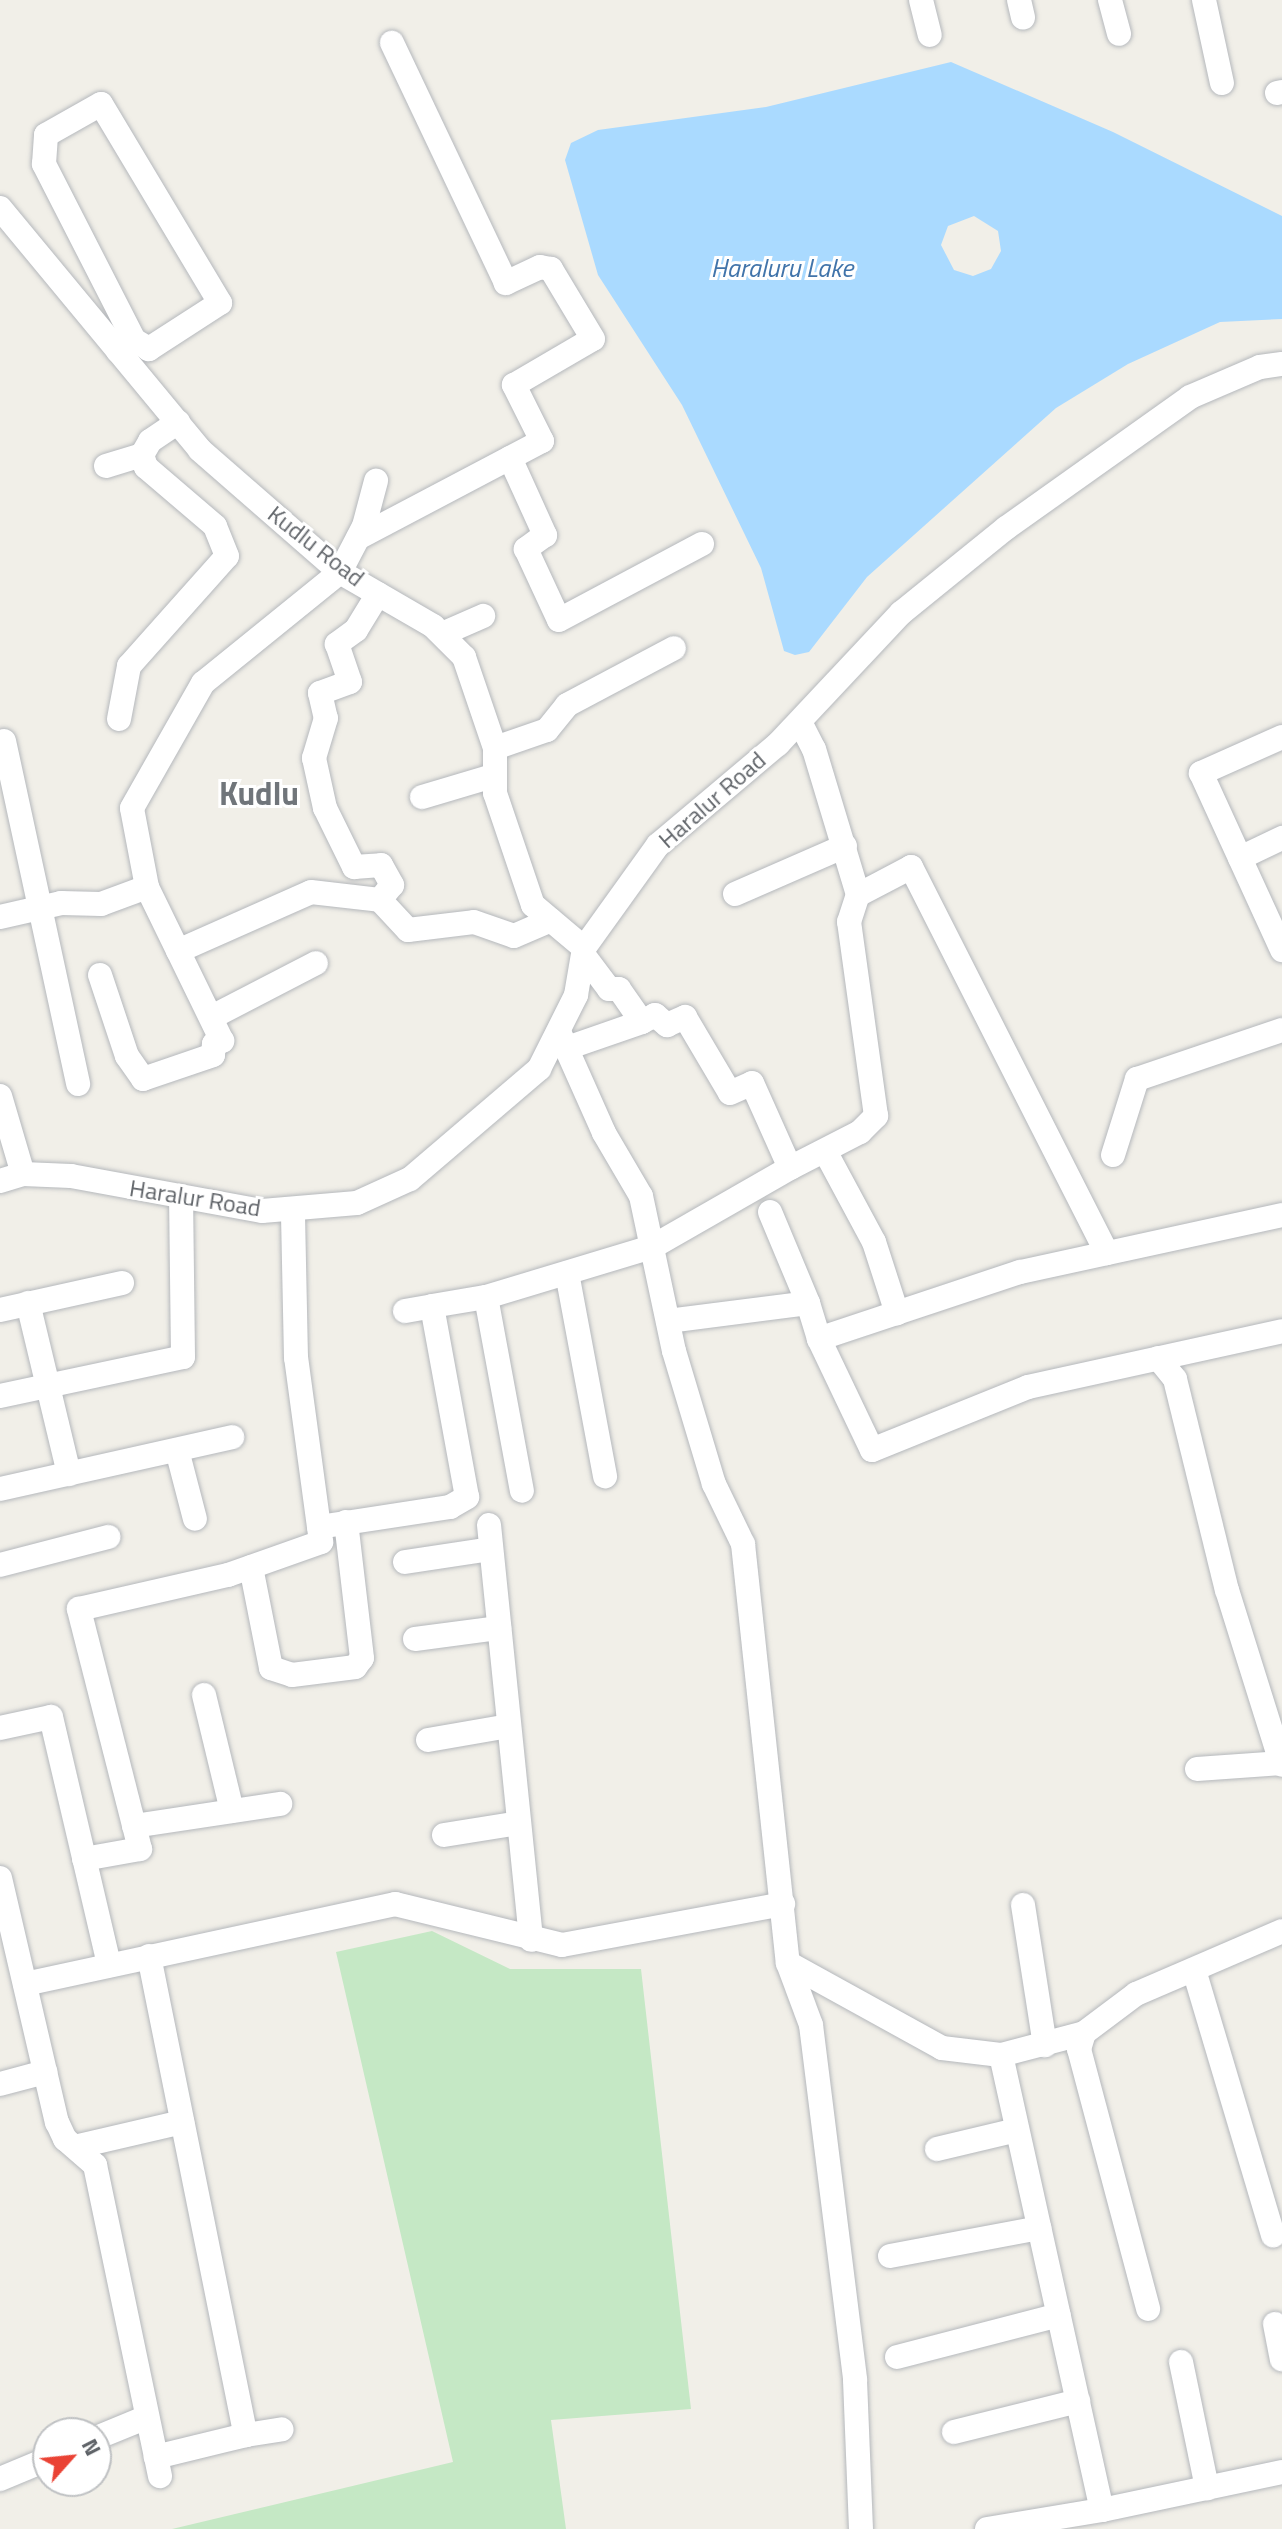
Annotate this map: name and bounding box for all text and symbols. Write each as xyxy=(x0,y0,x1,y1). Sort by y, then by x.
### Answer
water label: Haraluru Lake xyxy=(711,252,853,284)
street label: Kudlu Road xyxy=(262,499,370,593)
street label: Haralur Road xyxy=(653,746,771,854)
district label: Kudlu xyxy=(219,774,299,812)
street label: Haralur Road xyxy=(127,1173,263,1223)
north arrow xyxy=(32,2417,112,2497)
text: N xyxy=(73,2433,110,2462)

